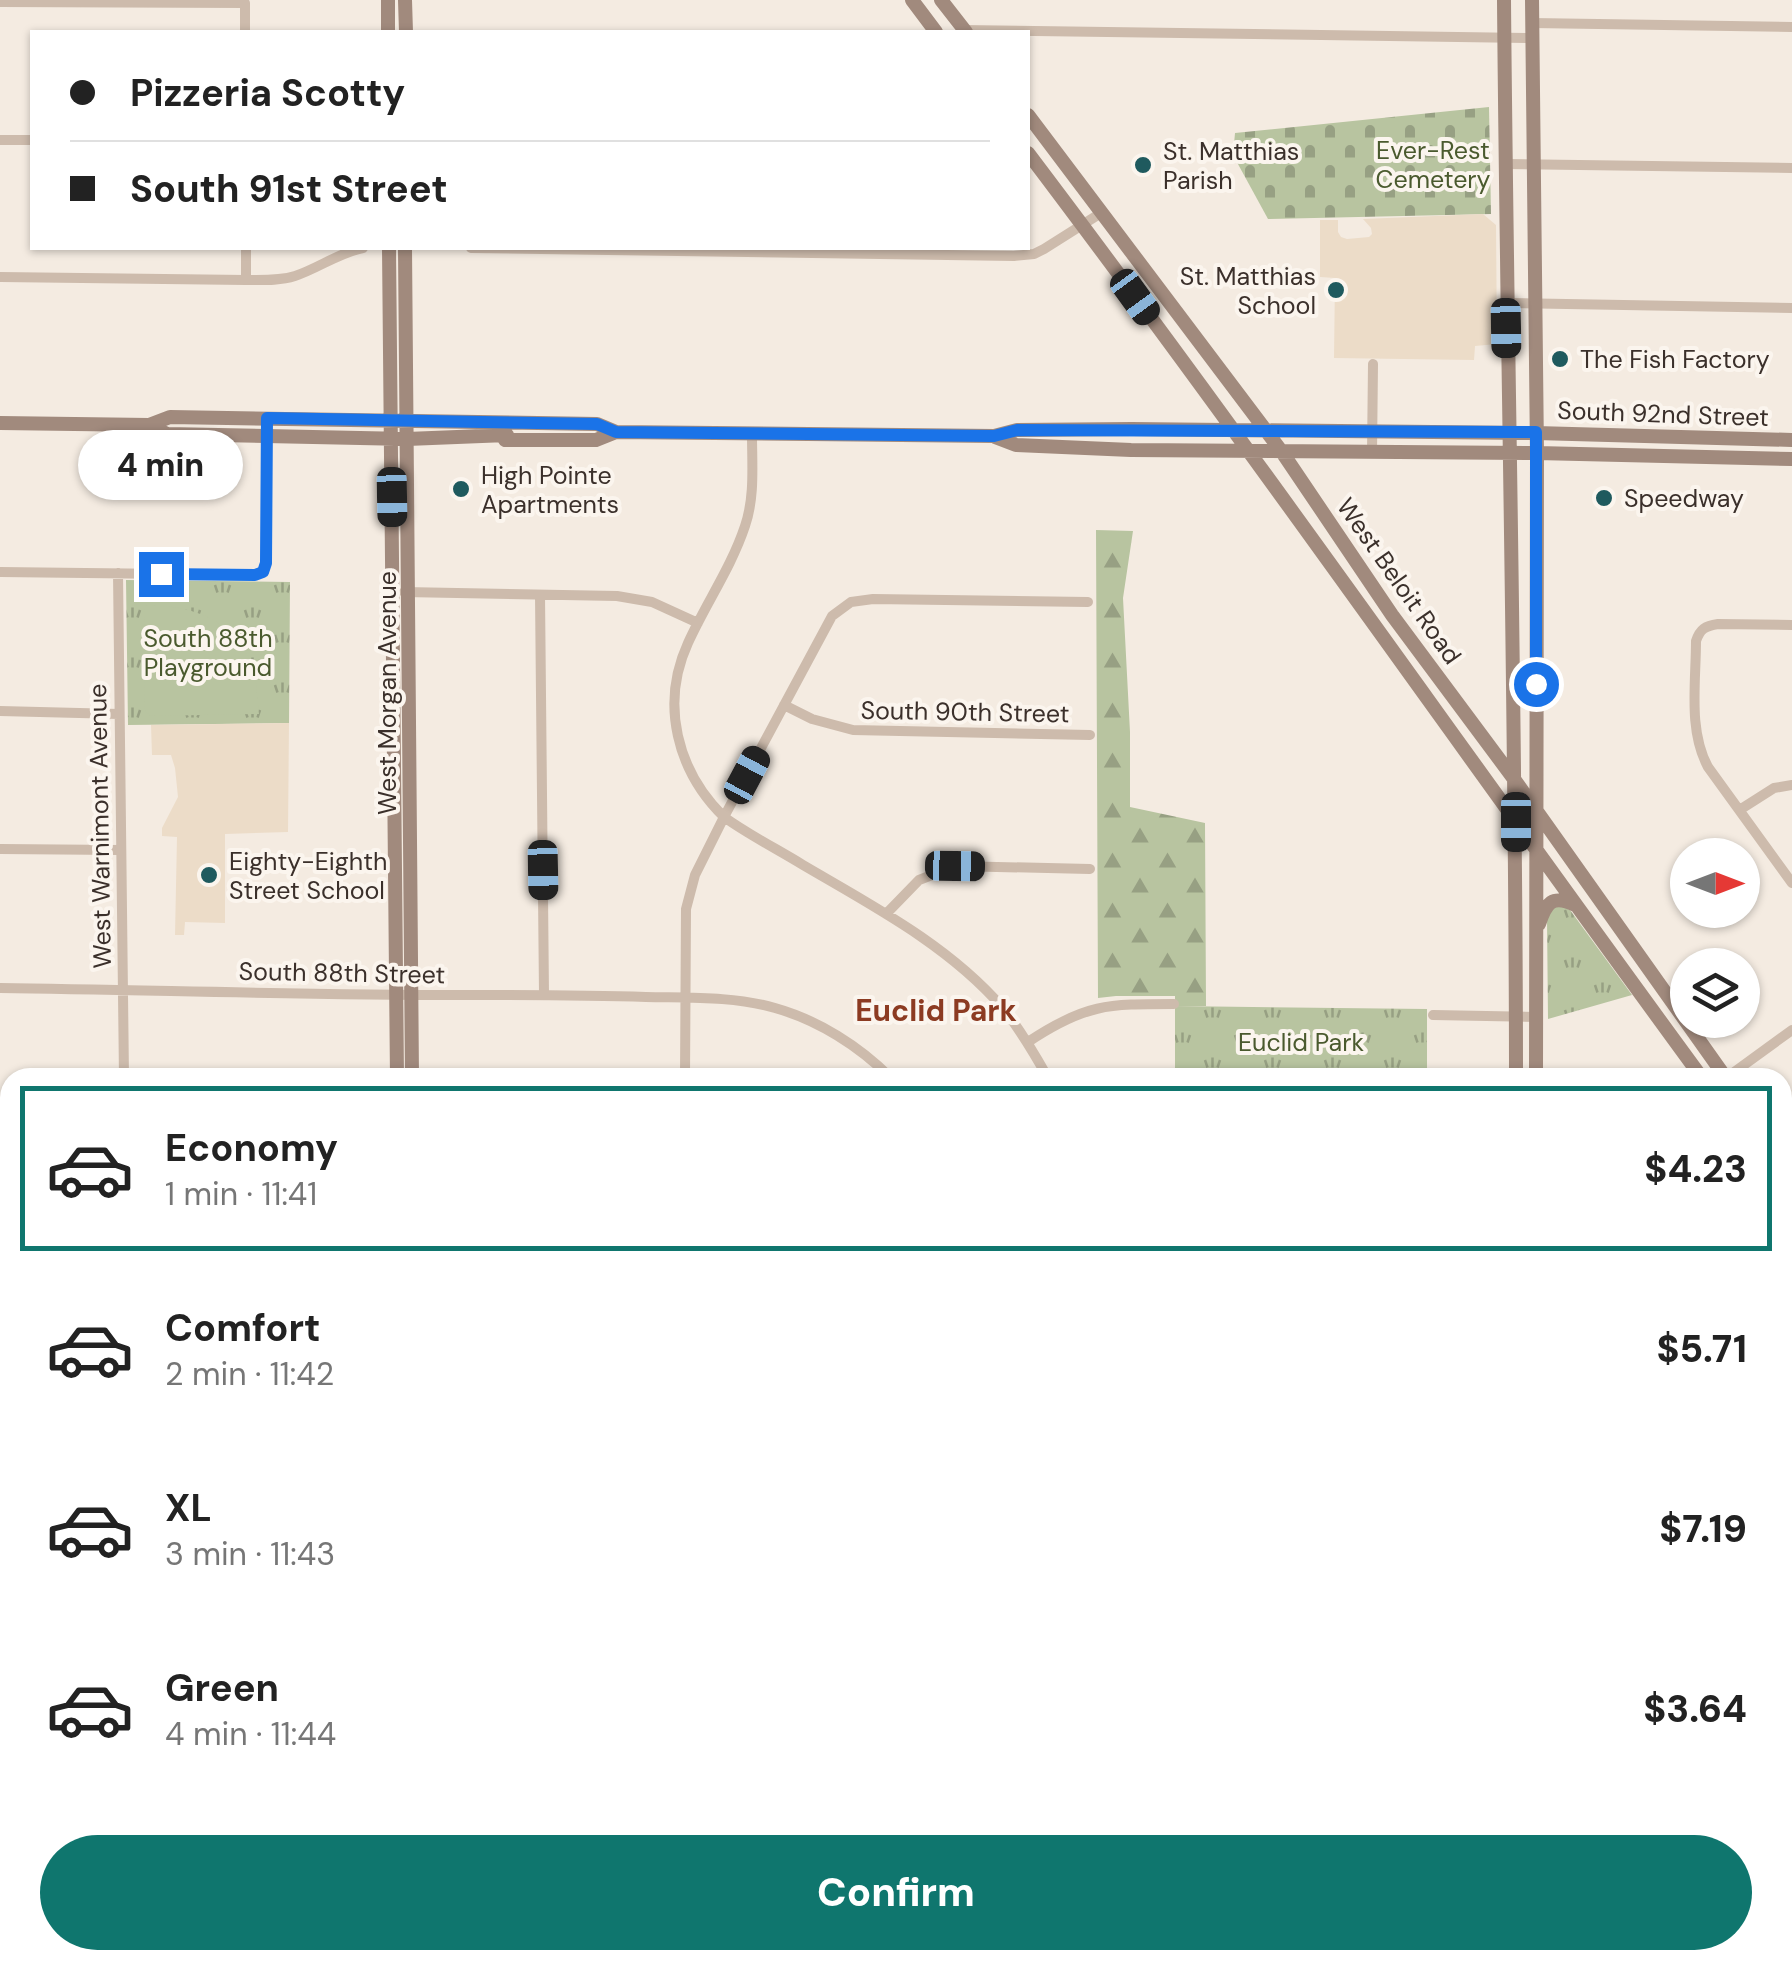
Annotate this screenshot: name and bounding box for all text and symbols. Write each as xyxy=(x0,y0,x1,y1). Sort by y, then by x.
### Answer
text: Pizzeria Scotty xyxy=(130,68,405,118)
park label: Ever-Rest Cemetery xyxy=(1376,134,1491,196)
place label: St. Matthias Parish xyxy=(1163,135,1299,197)
marker: St. Matthias Parish xyxy=(1132,154,1154,176)
text: South 91st Street xyxy=(130,164,448,214)
place label: St. Matthias School xyxy=(1180,260,1316,322)
car xyxy=(1105,264,1165,330)
marker: St. Matthias School xyxy=(1325,279,1347,301)
car xyxy=(1490,298,1522,358)
place label: The Fish Factory xyxy=(1580,343,1770,376)
marker: The Fish Factory xyxy=(1549,348,1571,370)
street label: South 92nd Street xyxy=(1557,394,1769,434)
callout: 4 min xyxy=(79,429,244,499)
text: 4 min xyxy=(117,444,204,486)
place label: High Pointe Apartments xyxy=(481,459,619,521)
car xyxy=(376,467,408,527)
marker: High Pointe Apartments xyxy=(450,478,472,500)
place label: Speedway xyxy=(1624,482,1744,515)
marker: Speedway xyxy=(1593,487,1615,509)
street label: West Beloit Road xyxy=(1329,491,1469,671)
route end xyxy=(139,552,184,597)
street label: West Morgan Avenue xyxy=(371,571,404,815)
park label: South 88th Playground xyxy=(143,622,273,684)
route start xyxy=(1514,662,1559,707)
street label: West Warnimont Avenue xyxy=(81,683,119,969)
street label: South 90th Street xyxy=(860,694,1070,730)
car xyxy=(720,741,774,809)
car xyxy=(1501,792,1531,852)
north arrow xyxy=(1670,838,1760,928)
map controls xyxy=(1670,838,1760,1038)
car xyxy=(527,840,559,900)
place label: Eighty-Eighth Street School xyxy=(229,845,387,907)
car xyxy=(925,850,985,882)
marker: Eighty-Eighth Street School xyxy=(198,864,220,886)
button: layers xyxy=(1670,948,1760,1038)
street label: South 88th Street xyxy=(238,955,446,991)
district label: Euclid Park xyxy=(855,991,1017,1030)
park label: Euclid Park xyxy=(1238,1026,1364,1059)
text: Economy xyxy=(165,1123,338,1173)
icon: car xyxy=(45,1124,135,1214)
text: $4.23 xyxy=(1644,1144,1747,1194)
text: 1 min · 11:41 xyxy=(165,1173,317,1215)
text: Comfort xyxy=(165,1303,321,1353)
icon: car xyxy=(45,1304,135,1394)
text: $5.71 xyxy=(1656,1324,1747,1374)
text: 2 min · 11:42 xyxy=(165,1353,334,1395)
text: XL xyxy=(165,1483,212,1533)
icon: car xyxy=(45,1484,135,1574)
text: $7.19 xyxy=(1659,1504,1747,1554)
text: 3 min · 11:43 xyxy=(165,1533,335,1575)
text: Green xyxy=(165,1663,279,1713)
icon: car xyxy=(45,1664,135,1754)
text: $3.64 xyxy=(1643,1684,1747,1734)
text: 4 min · 11:44 xyxy=(165,1713,336,1755)
button: Confirm xyxy=(40,1835,1752,1950)

